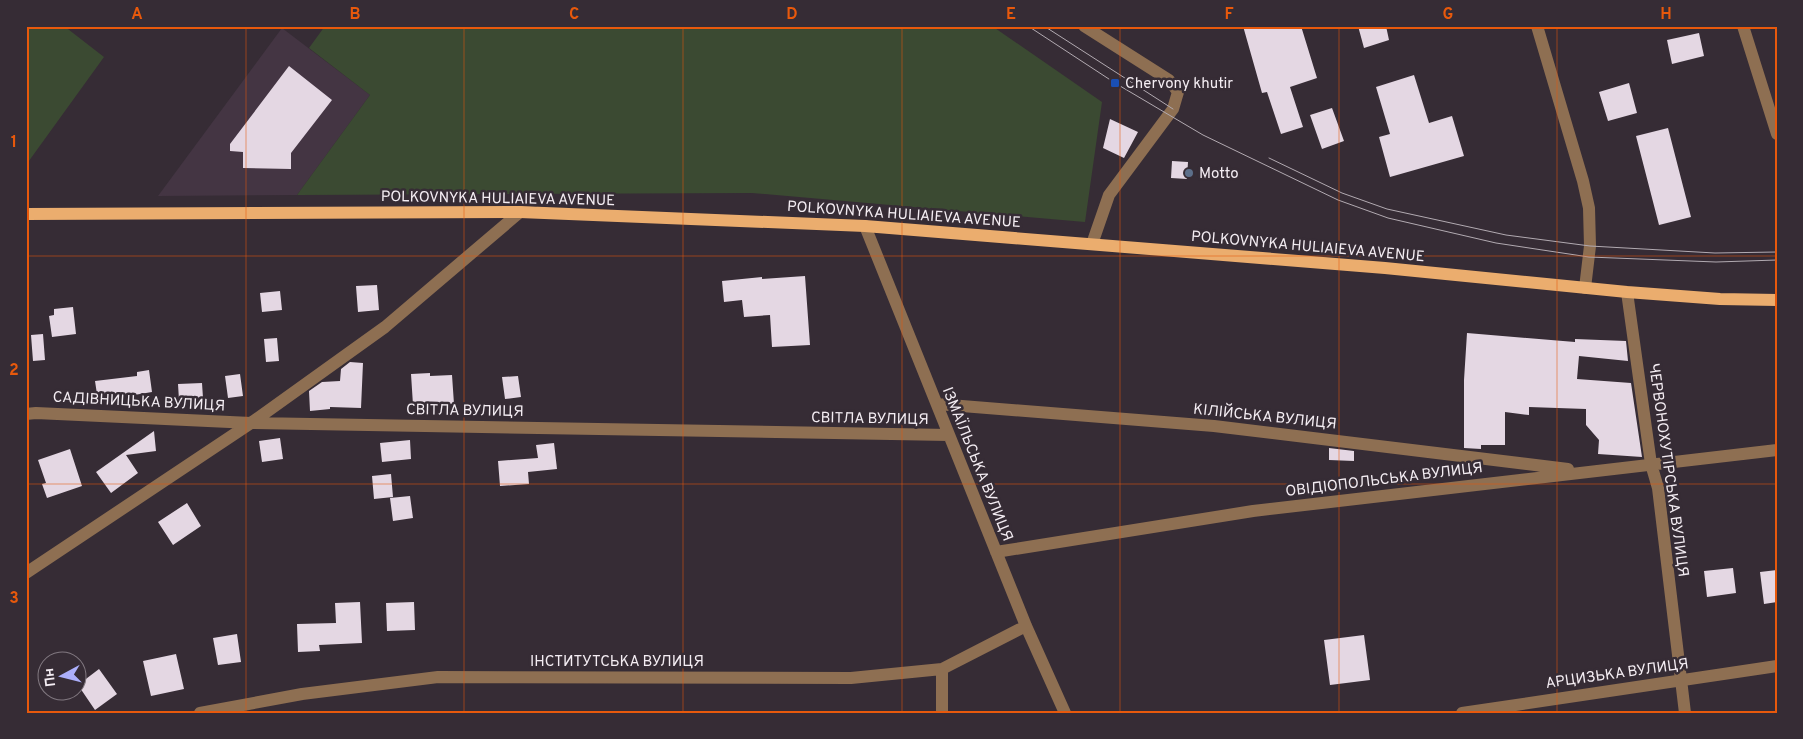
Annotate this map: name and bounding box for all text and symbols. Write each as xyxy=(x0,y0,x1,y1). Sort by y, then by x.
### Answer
text: A xyxy=(131,5,143,25)
text: B xyxy=(349,5,361,25)
text: C xyxy=(569,5,579,25)
text: D xyxy=(786,5,798,25)
text: E xyxy=(1006,5,1016,25)
text: F xyxy=(1224,5,1234,25)
text: G xyxy=(1443,5,1453,25)
text: H xyxy=(1660,5,1672,25)
place label: Chervony khutir xyxy=(1125,75,1233,94)
marker: Chervony khutir xyxy=(1109,77,1121,89)
text: 1 xyxy=(11,133,17,153)
place label: Motto xyxy=(1199,165,1239,184)
marker: Motto xyxy=(1183,167,1195,179)
street label: POLKOVNYKA HULIAIEVA AVENUE xyxy=(381,188,615,211)
street label: POLKOVNYKA HULIAIEVA AVENUE xyxy=(786,198,1021,233)
street label: POLKOVNYKA HULIAIEVA AVENUE xyxy=(1190,228,1425,267)
text: 2 xyxy=(9,361,19,381)
street label: ЧЕРВОНОХУТІРСЬКА ВУЛИЦЯ xyxy=(1643,362,1692,578)
street label: ІЗМАЇЛЬСЬКА ВУЛИЦЯ xyxy=(937,384,1017,544)
street label: САДІВНИЦЬКА ВУЛИЦЯ xyxy=(52,388,226,416)
street label: КІЛІЙСЬКА ВУЛИЦЯ xyxy=(1192,399,1338,434)
street label: СВІТЛА ВУЛИЦЯ xyxy=(406,401,524,422)
street label: СВІТЛА ВУЛИЦЯ xyxy=(811,409,929,430)
street label: ОВІДІОПОЛЬСЬКА ВУЛИЦЯ xyxy=(1284,459,1484,502)
text: 3 xyxy=(9,589,19,609)
north arrow xyxy=(38,652,88,702)
street label: ІНСТИТУТСЬКА ВУЛИЦЯ xyxy=(530,653,704,672)
street label: АРЦИЗЬКА ВУЛИЦЯ xyxy=(1544,655,1690,694)
text: Пн xyxy=(41,667,60,688)

